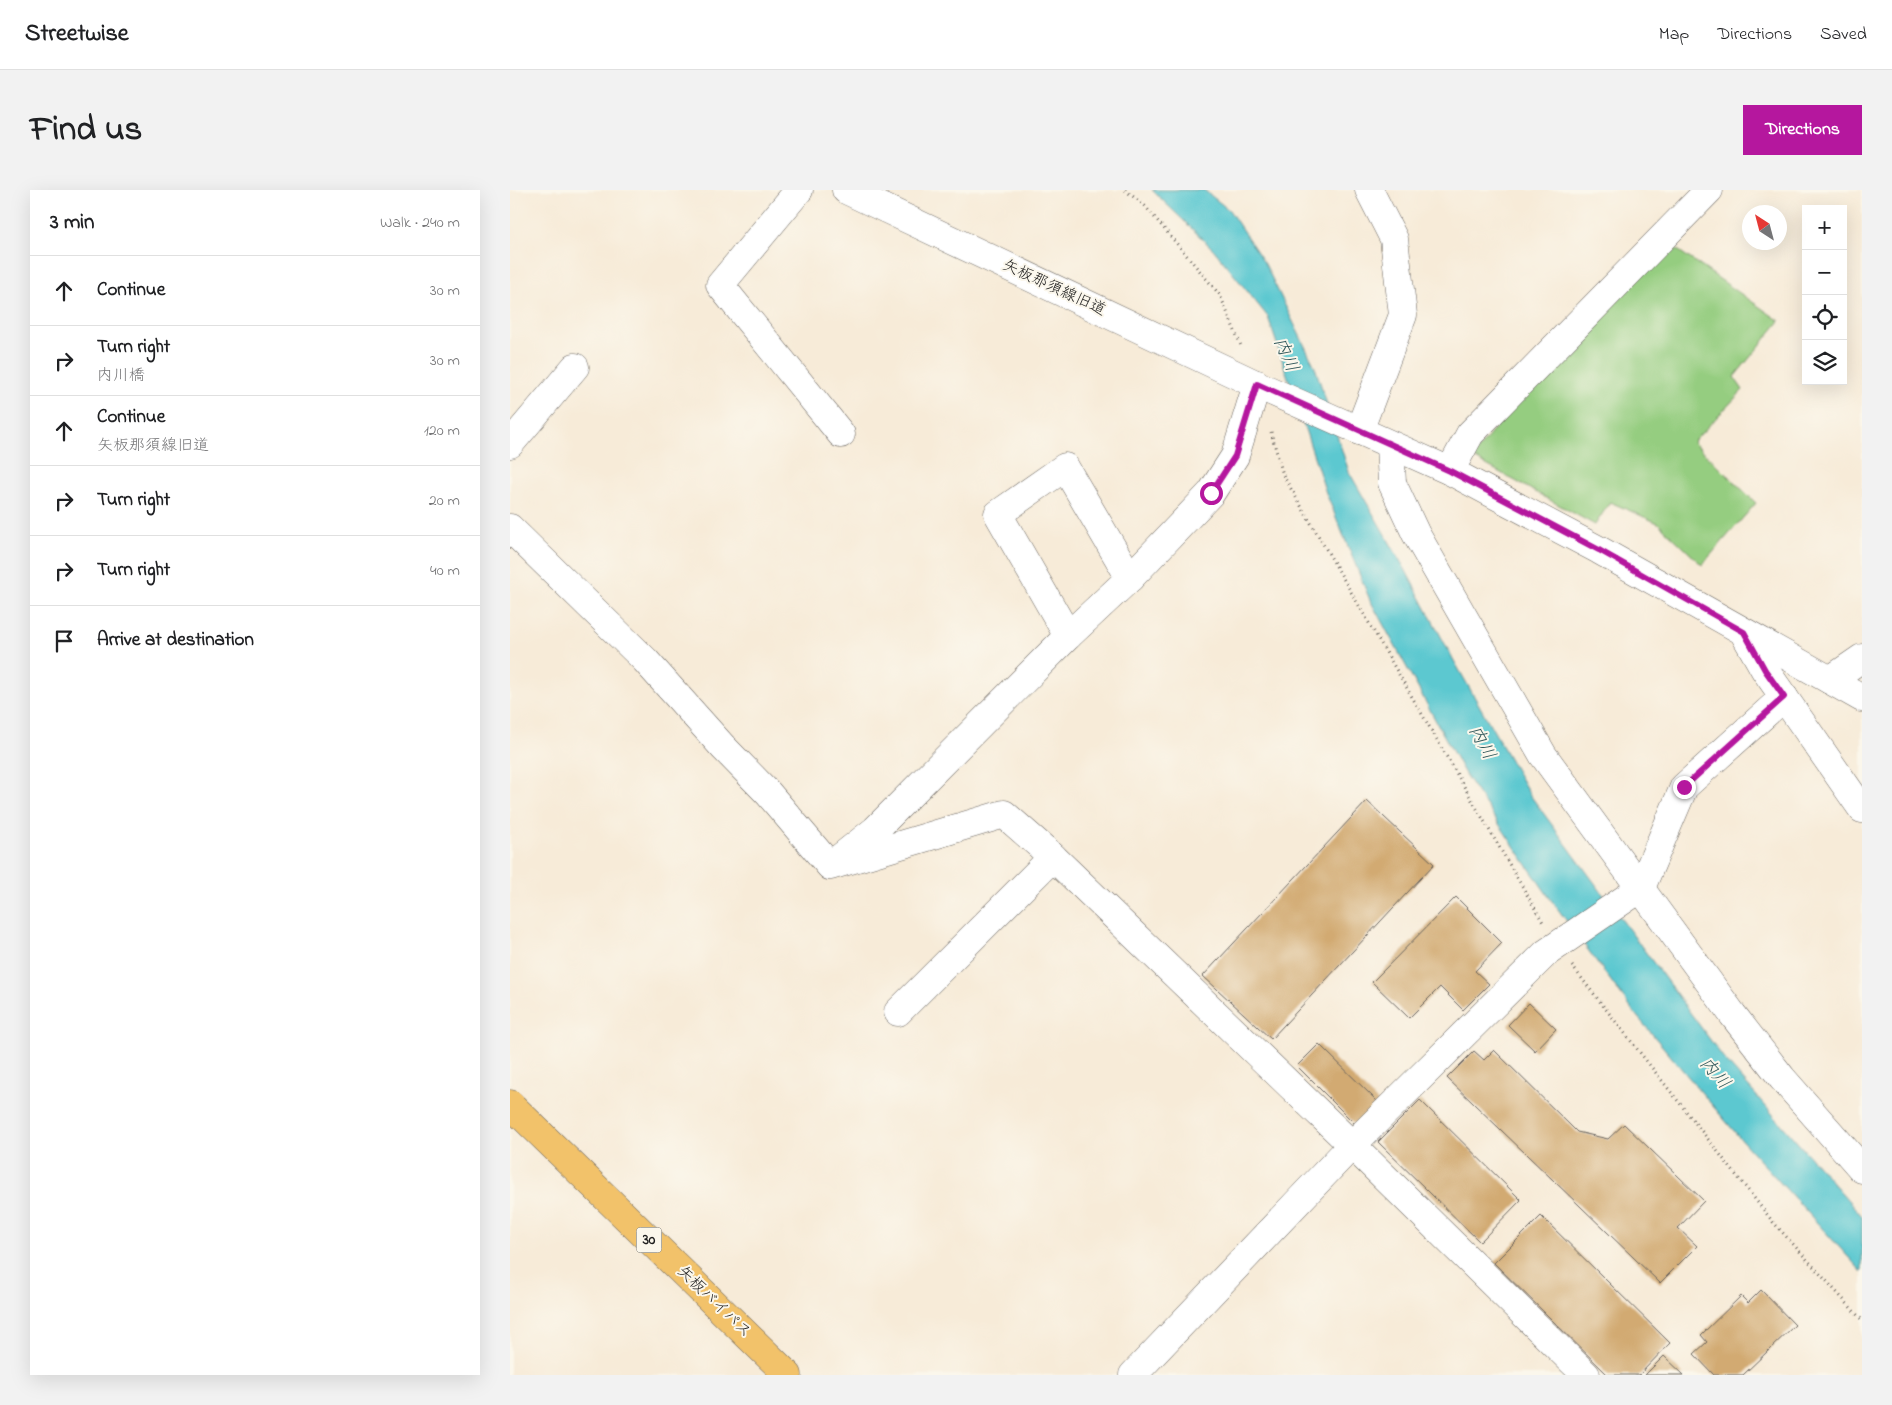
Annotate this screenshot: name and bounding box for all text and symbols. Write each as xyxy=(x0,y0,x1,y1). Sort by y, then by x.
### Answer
text: Streetwise xyxy=(25,17,129,52)
text: Map xyxy=(1659,22,1689,48)
text: Directions xyxy=(1717,22,1792,48)
text: Saved xyxy=(1820,22,1867,48)
text: Find us xyxy=(30,105,142,156)
button: Directions xyxy=(1743,105,1862,155)
north arrow xyxy=(1742,205,1787,250)
map controls xyxy=(1802,205,1847,385)
button: + xyxy=(1802,205,1847,250)
text: 3 min xyxy=(50,208,94,238)
text: Walk · 240 m xyxy=(380,211,460,235)
button: − xyxy=(1802,250,1847,295)
street label: 矢板那須線旧道 xyxy=(998,253,1110,323)
icon: ahead xyxy=(50,277,78,305)
text: Continue xyxy=(97,277,165,304)
text: 30 m xyxy=(430,279,460,303)
button: locate xyxy=(1802,295,1847,340)
water label: 内川 xyxy=(1266,333,1304,377)
text: Turn right xyxy=(97,334,170,361)
button: layers xyxy=(1802,340,1847,385)
icon: right xyxy=(50,347,78,375)
text: 30 m xyxy=(430,349,460,373)
text: 内川橋 xyxy=(97,364,145,388)
text: Continue xyxy=(97,404,165,431)
icon: ahead xyxy=(50,417,78,445)
text: 120 m xyxy=(424,419,460,443)
text: 矢板那須線旧道 xyxy=(97,434,209,458)
route start xyxy=(1200,482,1223,505)
icon: right xyxy=(50,487,78,515)
text: Turn right xyxy=(97,487,170,514)
text: 20 m xyxy=(429,489,460,513)
icon: right xyxy=(50,557,78,585)
text: Turn right xyxy=(97,557,170,584)
text: 40 m xyxy=(430,559,460,583)
icon: arrive xyxy=(50,627,78,655)
text: Arrive at destination xyxy=(97,627,254,654)
water label: 内川 xyxy=(1461,721,1501,765)
route end xyxy=(1673,776,1696,799)
water label: 内川 xyxy=(1692,1052,1736,1096)
road number: 30 xyxy=(636,1228,662,1252)
street label: 矢板バイパス xyxy=(671,1260,757,1344)

